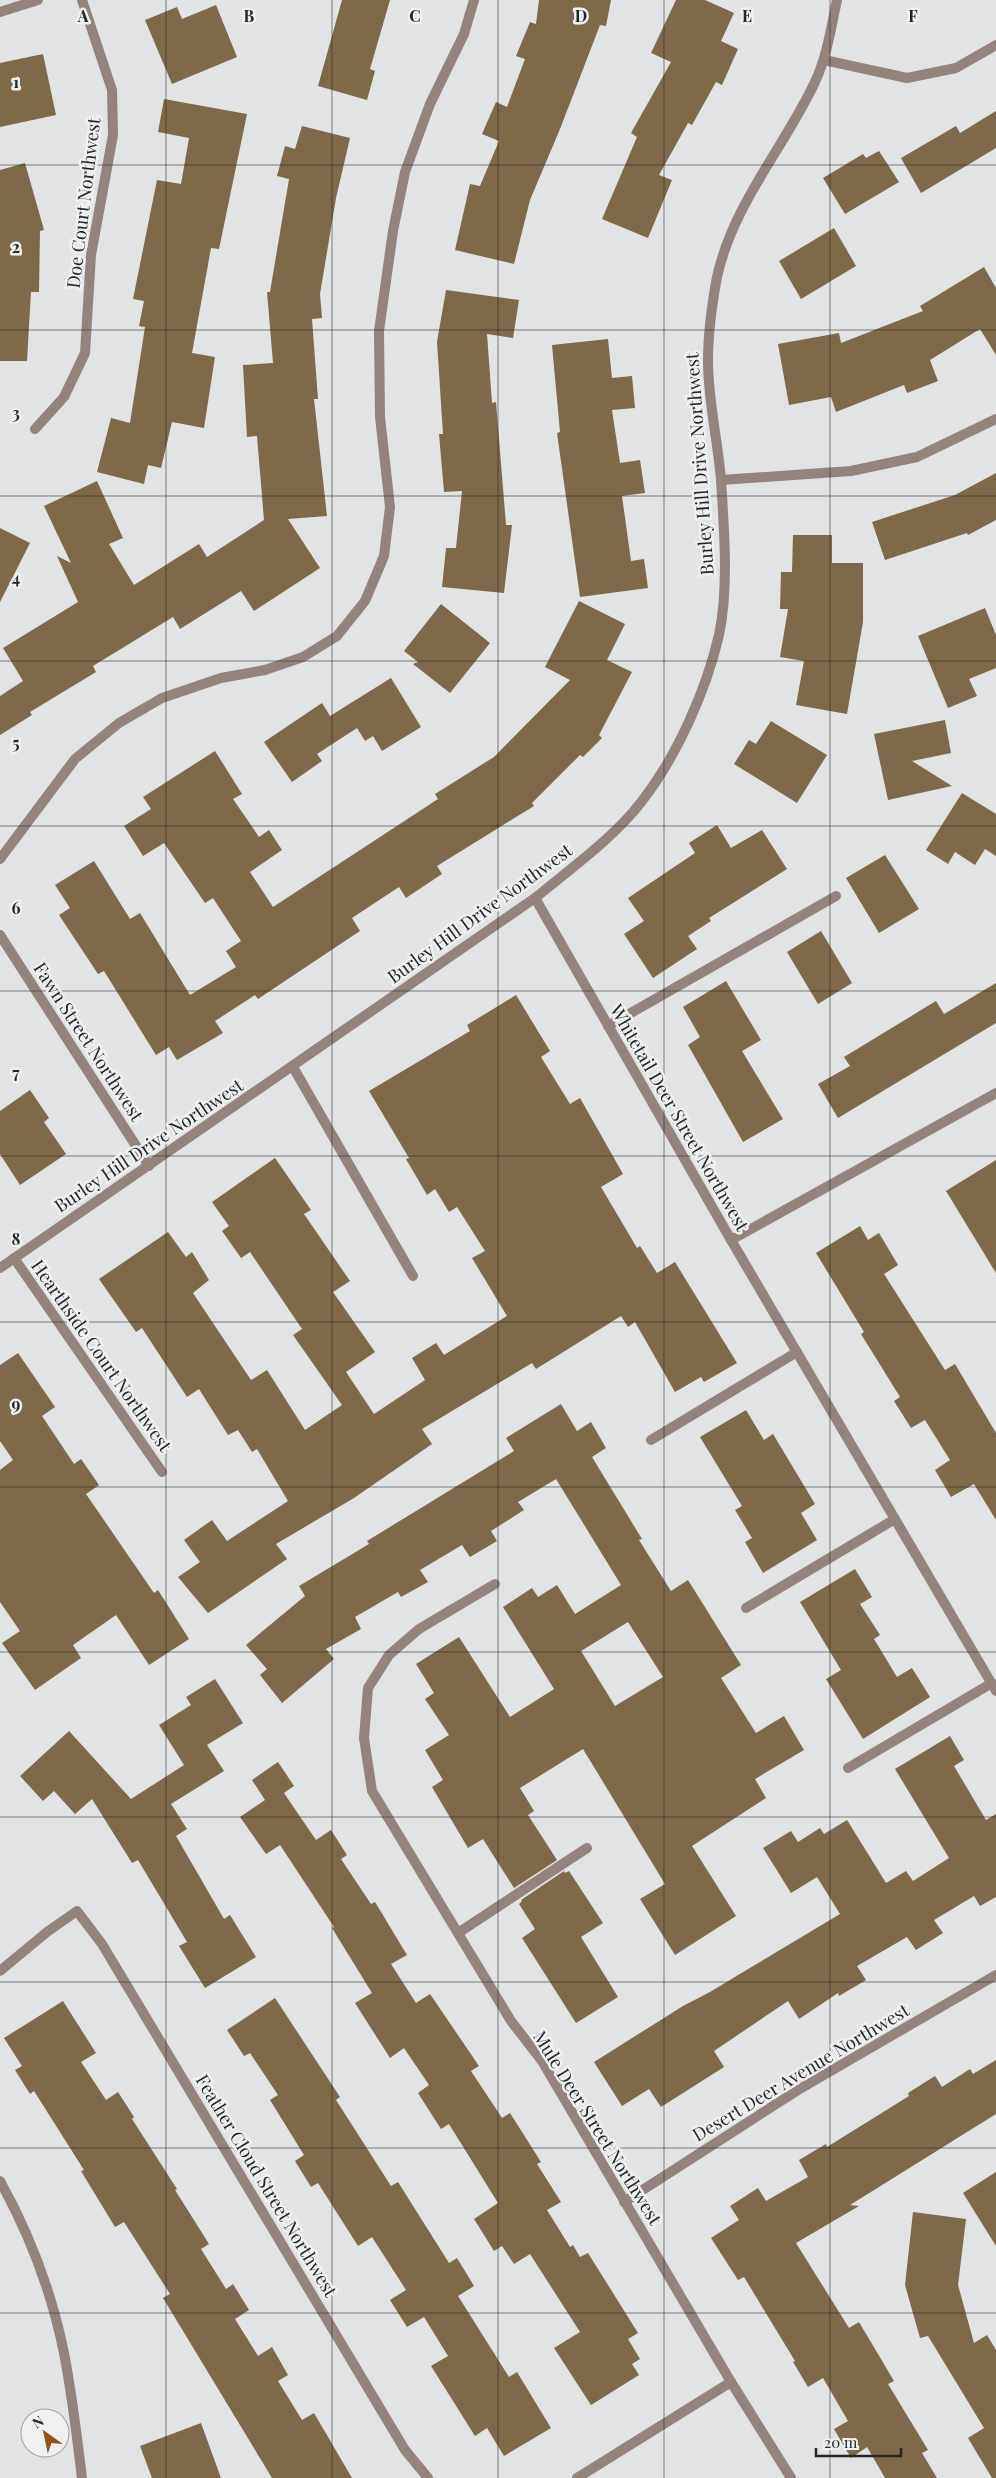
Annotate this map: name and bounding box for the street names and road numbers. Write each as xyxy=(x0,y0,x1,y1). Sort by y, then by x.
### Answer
street label: Doe Court Northwest xyxy=(61,115,105,290)
street label: Burley Hill Drive Northwest xyxy=(679,351,719,576)
street label: Burley Hill Drive Northwest xyxy=(382,838,577,988)
street label: Fawn Street Northwest xyxy=(28,957,150,1126)
street label: Whitetail Deer Street Northwest xyxy=(605,999,755,1236)
street label: Burley Hill Drive Northwest xyxy=(49,1073,248,1217)
street label: Hearthside Court Northwest xyxy=(26,1255,178,1457)
street label: Desert Deer Avenue Northwest xyxy=(688,1997,914,2146)
street label: Mule Deer Street Northwest xyxy=(528,2026,668,2230)
street label: Feather Cloud Street Northwest xyxy=(191,2070,343,2302)

